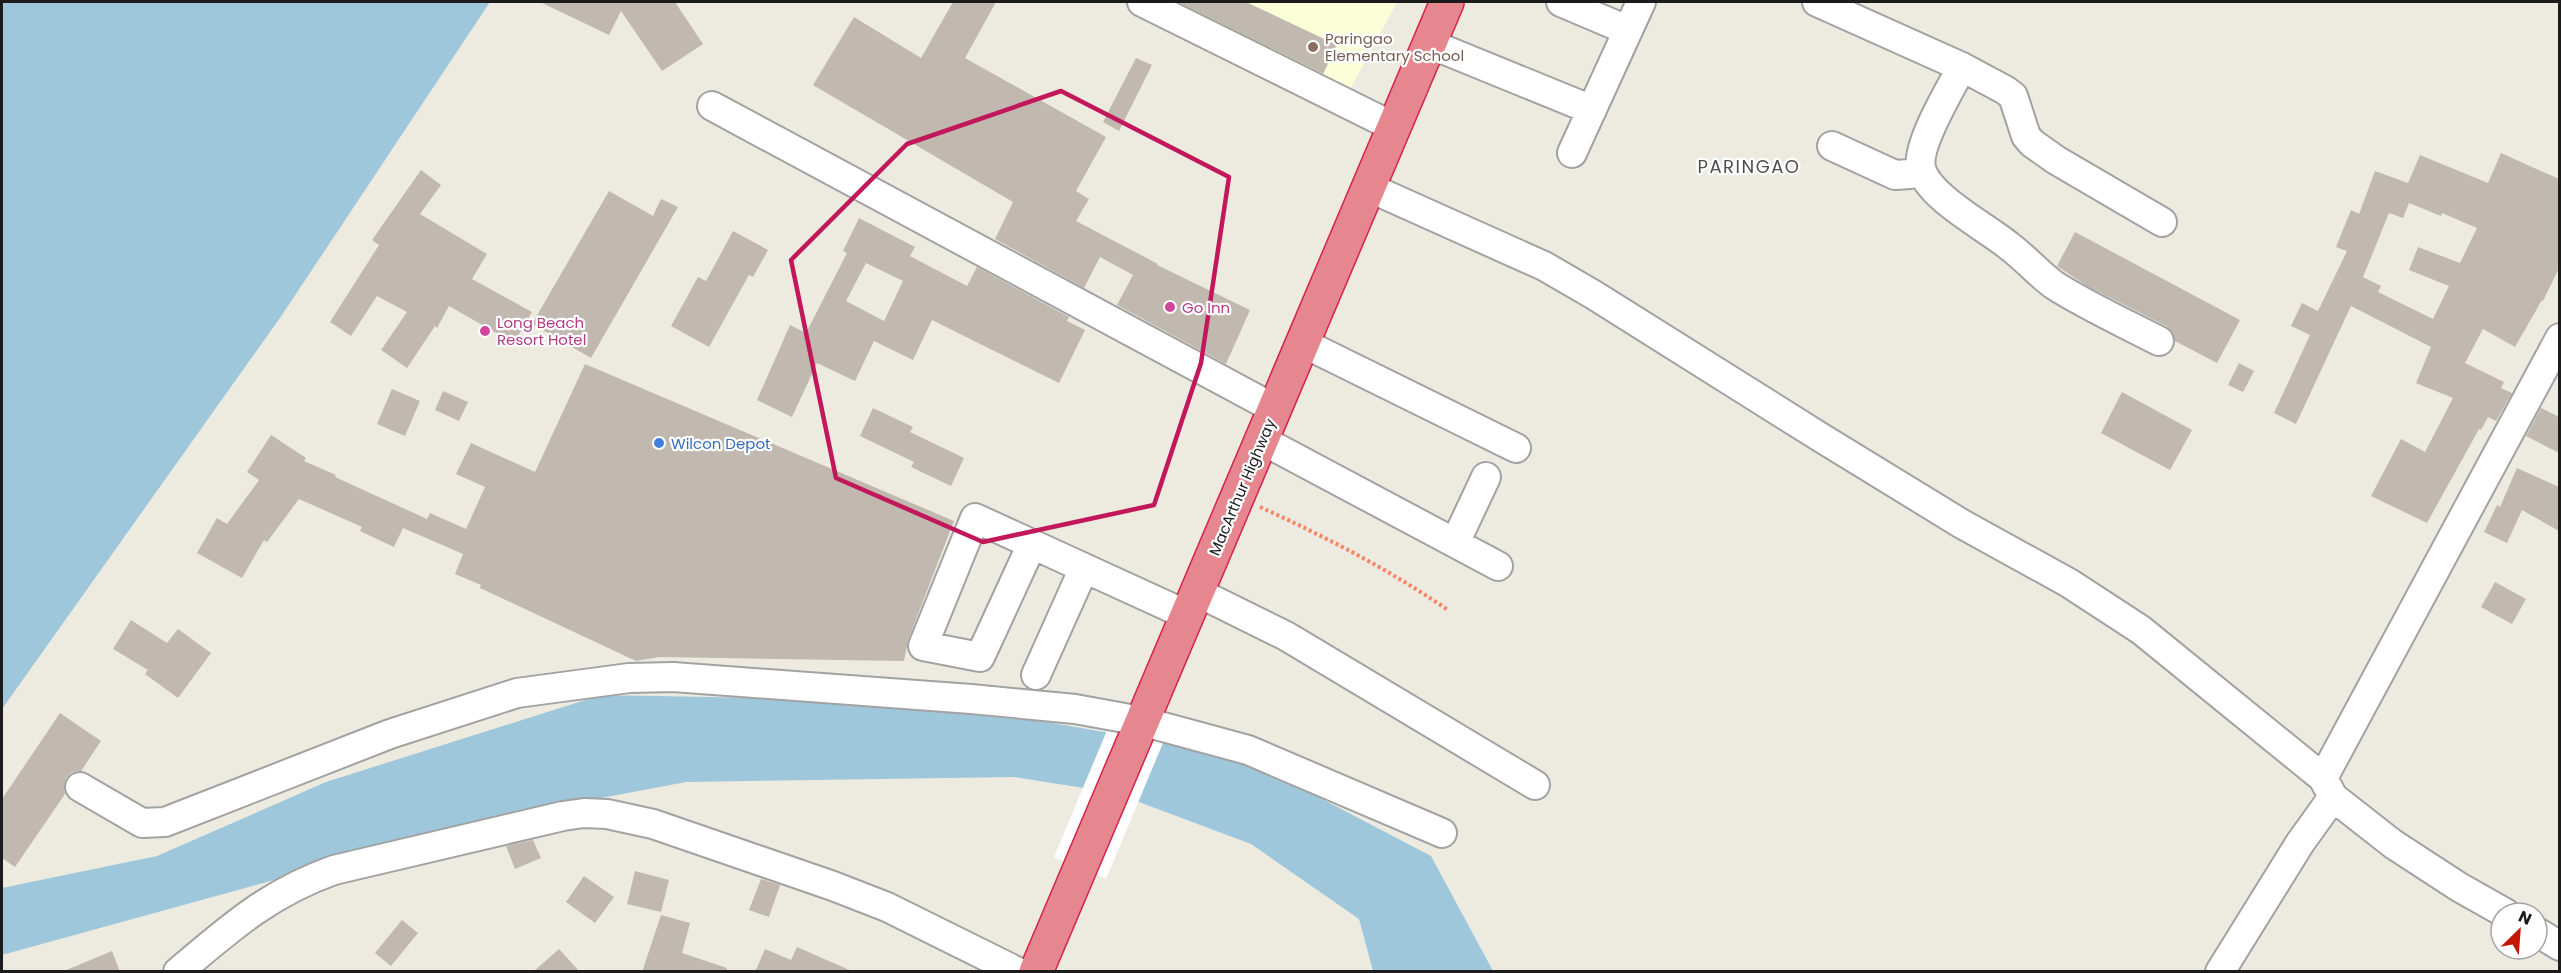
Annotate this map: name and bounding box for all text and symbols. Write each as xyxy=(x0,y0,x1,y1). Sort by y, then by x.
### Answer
place label: Paringao Elementary School xyxy=(1325,28,1464,66)
marker: Paringao Elementary School xyxy=(1306,40,1320,54)
district label: PARINGAO xyxy=(1698,154,1800,179)
place label: Go Inn xyxy=(1182,297,1230,318)
marker: Go Inn xyxy=(1163,300,1177,314)
place label: Long Beach Resort Hotel xyxy=(497,312,586,350)
marker: Long Beach Resort Hotel xyxy=(478,324,492,338)
street label: MacArthur Highway xyxy=(1204,415,1281,559)
place label: Wilcon Depot xyxy=(671,433,770,454)
marker: Wilcon Depot xyxy=(652,436,666,450)
north arrow xyxy=(2489,901,2549,961)
text: N xyxy=(2515,905,2535,931)

